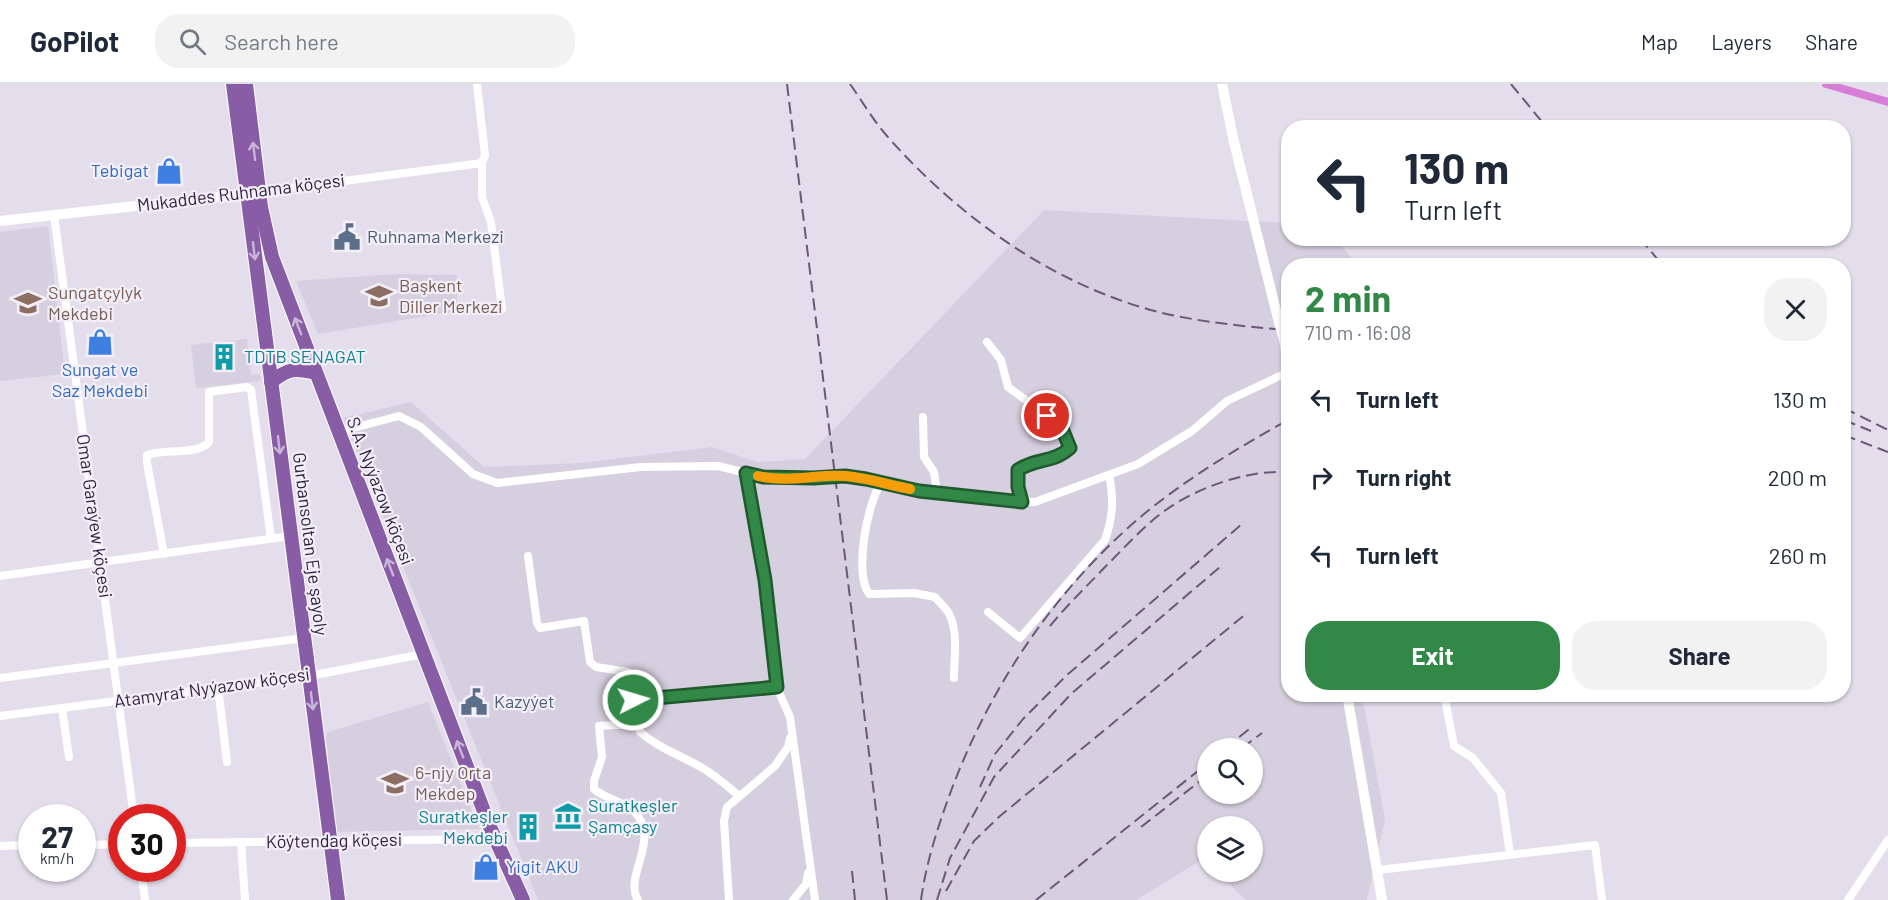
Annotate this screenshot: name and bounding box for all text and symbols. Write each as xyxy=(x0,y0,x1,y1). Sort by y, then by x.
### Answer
search box xyxy=(155,14,575,68)
text: GoPilot xyxy=(30,24,119,58)
icon: search xyxy=(176,25,209,58)
text: Search here xyxy=(224,28,339,54)
text: Map xyxy=(1641,29,1678,54)
text: Layers xyxy=(1711,29,1772,54)
text: Share xyxy=(1805,29,1858,54)
one-way arrow xyxy=(249,141,260,161)
text: 130 m xyxy=(1404,142,1509,192)
icon: left xyxy=(1305,144,1383,222)
shop icon: Tebigat xyxy=(154,156,184,186)
place label: Tebigat xyxy=(91,159,149,181)
street label: Mukaddes Ruhnama köçesi xyxy=(136,168,346,216)
text: Turn left xyxy=(1404,193,1502,225)
public building icon: Ruhnama Merkezi xyxy=(332,222,362,252)
place label: Ruhnama Merkezi xyxy=(367,225,504,247)
one-way arrow xyxy=(249,241,260,261)
place label: Başkent Diller Merkezi xyxy=(399,274,503,317)
text: 2 min xyxy=(1305,276,1391,319)
button: close xyxy=(1764,278,1827,341)
place label: Sungatçylyk Mekdebi xyxy=(48,281,142,324)
school or university icon: Başkent Diller Merkezi xyxy=(364,281,394,311)
school or university icon: Sungatçylyk Mekdebi xyxy=(13,288,43,318)
one-way arrow xyxy=(292,317,303,336)
text: 710 m · 16:08 xyxy=(1305,320,1411,344)
shop icon: Sungat ve Saz Mekdebi xyxy=(85,327,115,357)
building icon: TDTB SENAGAT xyxy=(209,342,239,372)
place label: TDTB SENAGAT xyxy=(244,345,366,367)
place label: Sungat ve Saz Mekdebi xyxy=(52,358,148,401)
icon: left xyxy=(1305,383,1338,416)
text: Turn left xyxy=(1356,386,1439,412)
text: 130 m xyxy=(1773,386,1827,412)
pin xyxy=(1021,390,1072,441)
icon: arrive xyxy=(1030,399,1063,432)
street label: S.A. Nyýazow köçesi xyxy=(343,413,419,568)
street label: Omar Garaýew köçesi xyxy=(73,432,117,599)
one-way arrow xyxy=(274,434,285,454)
street label: Gurbansoltan Eje şayoly xyxy=(289,451,333,637)
icon: right xyxy=(1305,461,1338,494)
text: Turn right xyxy=(1356,464,1451,490)
text: 200 m xyxy=(1768,464,1827,490)
icon: left xyxy=(1305,539,1338,572)
text: Turn left xyxy=(1356,542,1439,568)
text: 260 m xyxy=(1769,542,1827,568)
one-way arrow xyxy=(384,558,395,577)
button: Exit xyxy=(1305,621,1560,690)
button: Share xyxy=(1572,621,1827,690)
street label: Atamyrat Nyýazow köçesi xyxy=(113,662,311,712)
position arrow xyxy=(601,668,665,732)
public building icon: Kazyýet xyxy=(459,687,489,717)
one-way arrow xyxy=(307,690,318,710)
place label: Kazyýet xyxy=(494,690,555,712)
map controls xyxy=(1197,738,1263,882)
button: search xyxy=(1197,738,1263,804)
one-way arrow xyxy=(454,741,465,759)
place label: 6-njy Orta Mekdep xyxy=(415,761,491,804)
school or university icon: 6-njy Orta Mekdep xyxy=(380,768,410,798)
place label: Suratkeşler Şamçasy xyxy=(588,794,678,837)
museum icon: Suratkeşler Şamçasy xyxy=(553,801,583,831)
speed limit sign: 30 xyxy=(108,804,186,882)
place label: Suratkeşler Mekdebi xyxy=(419,805,508,848)
building icon: Suratkeşler Mekdebi xyxy=(513,812,543,842)
button: layers xyxy=(1197,816,1263,882)
text: 27 xyxy=(41,818,73,854)
street label: Köýtendag köçesi xyxy=(266,828,402,852)
text: km/h xyxy=(40,849,74,867)
shop icon: Yigit AKU xyxy=(471,852,501,882)
place label: Yigit AKU xyxy=(506,855,579,877)

